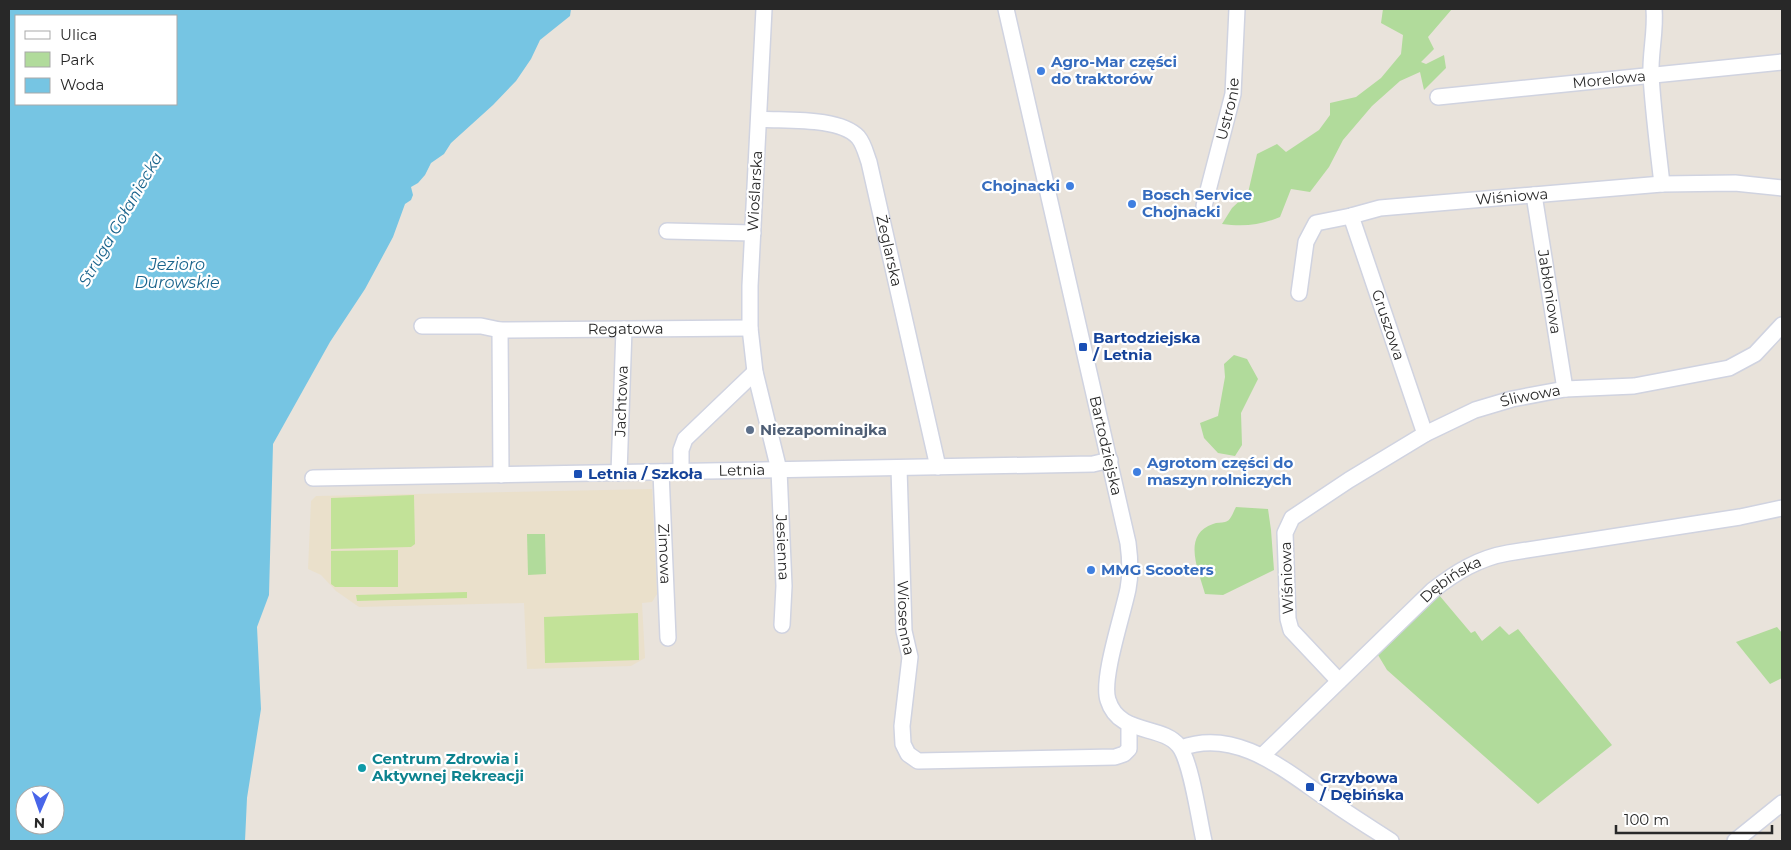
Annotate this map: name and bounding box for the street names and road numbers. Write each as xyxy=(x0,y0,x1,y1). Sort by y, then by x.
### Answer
street label: Morelowa xyxy=(1571,66,1647,92)
street label: Ustronie xyxy=(1211,77,1243,142)
street label: Wioślarska xyxy=(743,150,766,232)
street label: Wiśniowa xyxy=(1475,184,1549,209)
street label: Żeglarska xyxy=(872,213,907,288)
street label: Jabłoniowa xyxy=(1534,247,1566,335)
street label: Gruszowa xyxy=(1368,287,1409,363)
street label: Regatowa xyxy=(588,319,664,338)
street label: Jachtowa xyxy=(610,365,632,438)
street label: Śliwowa xyxy=(1498,380,1562,411)
street label: Bartodziejska xyxy=(1086,394,1127,497)
street label: Letnia xyxy=(718,460,766,480)
street label: Jesienna xyxy=(772,513,794,581)
street label: Zimowa xyxy=(654,523,676,585)
street label: Wiśniowa xyxy=(1276,541,1297,615)
street label: Dębińska xyxy=(1415,552,1484,607)
street label: Wiosenna xyxy=(893,580,919,657)

